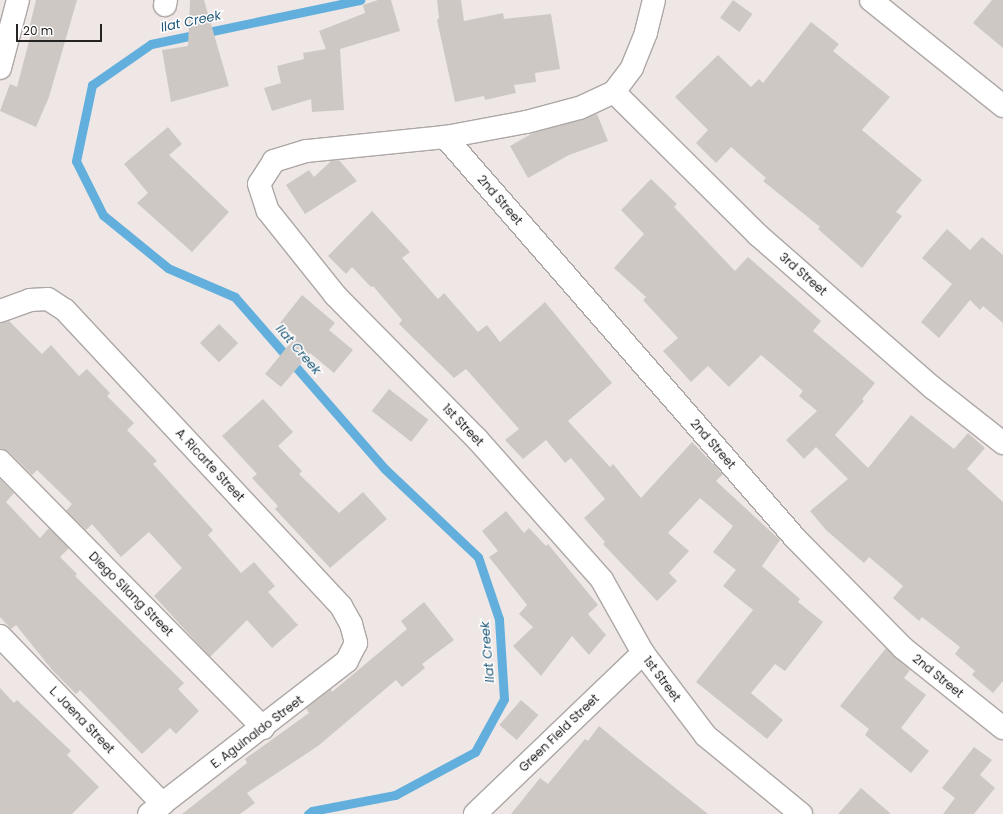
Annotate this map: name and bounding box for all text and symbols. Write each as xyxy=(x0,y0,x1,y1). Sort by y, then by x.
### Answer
water label: Ilat Creek xyxy=(159,8,223,36)
scale bar xyxy=(18,16,104,42)
text: 20 m xyxy=(23,22,53,39)
street label: 2nd Street xyxy=(475,172,525,228)
street label: 3rd Street xyxy=(776,250,830,298)
water label: Ilat Creek xyxy=(272,322,324,378)
street label: 1st Street xyxy=(439,401,487,449)
street label: 2nd Street xyxy=(688,416,738,472)
street label: A. Ricarte Street xyxy=(173,426,247,504)
street label: Diego Silang Street xyxy=(86,549,176,639)
water label: Ilat Creek xyxy=(478,621,498,683)
street label: 2nd Street xyxy=(910,651,966,701)
street label: 1st Street xyxy=(640,654,684,704)
street label: L. Jaena Street xyxy=(47,684,117,756)
street label: Green Field Street xyxy=(516,691,602,775)
street label: E. Aguinaldo Street xyxy=(208,693,306,771)

